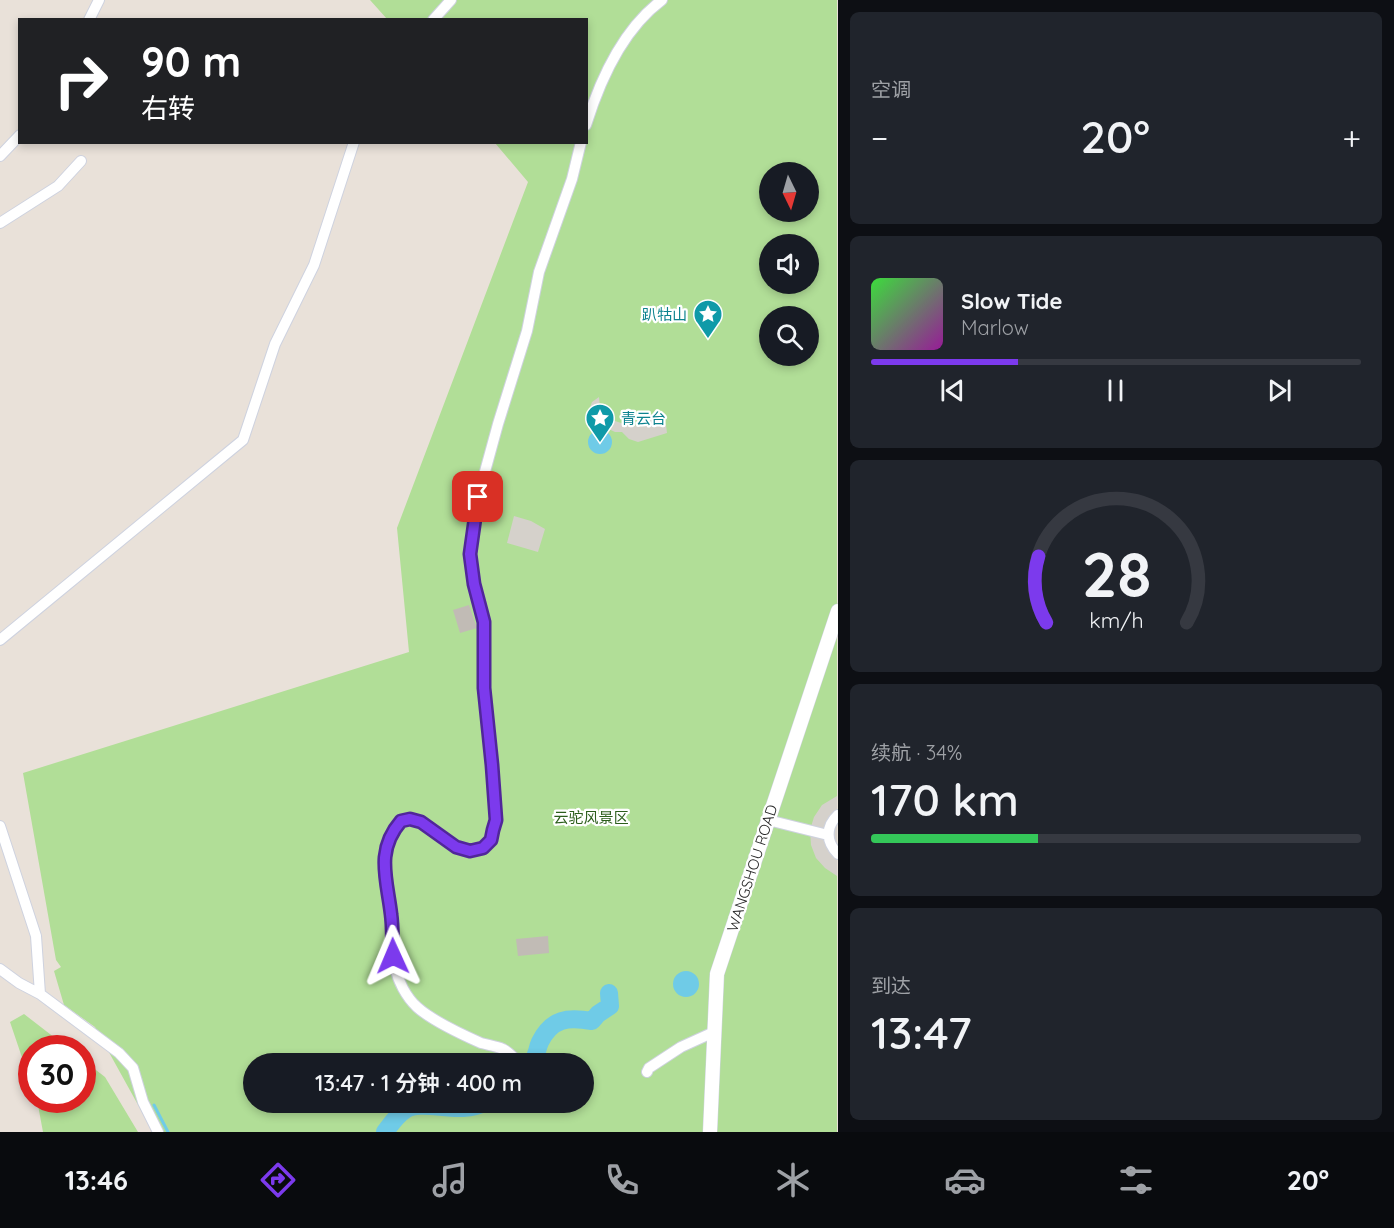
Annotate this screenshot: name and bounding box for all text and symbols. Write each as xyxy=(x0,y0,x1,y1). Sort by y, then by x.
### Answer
text: 90 m xyxy=(141,35,241,88)
icon: right xyxy=(42,42,120,120)
text: 空调 xyxy=(871,77,911,102)
text: 右转 xyxy=(141,91,195,125)
text: 20° xyxy=(1081,108,1150,164)
text: − xyxy=(871,117,888,158)
text: + xyxy=(1342,117,1361,158)
north arrow xyxy=(759,162,819,222)
map controls xyxy=(759,162,819,366)
button: sound xyxy=(759,234,819,294)
text: Slow Tide xyxy=(961,287,1062,315)
place icon: 趴牯山 xyxy=(692,298,724,340)
place label: 趴牯山 xyxy=(642,305,687,324)
button: search xyxy=(759,306,819,366)
text: Marlow xyxy=(961,315,1029,340)
icon: previous xyxy=(936,374,969,407)
icon: pause xyxy=(1099,374,1132,407)
icon: next xyxy=(1263,374,1296,407)
place icon: 青云台 xyxy=(584,402,616,444)
place label: 青云台 xyxy=(621,409,666,428)
pin xyxy=(452,471,503,522)
icon: arrive xyxy=(461,480,494,513)
text: 28 xyxy=(1081,535,1151,613)
text: km/h xyxy=(1089,607,1143,633)
text: 续航 · 34% xyxy=(871,740,962,765)
text: 170 km xyxy=(871,771,1019,827)
street label: WANGSHOU ROAD xyxy=(722,802,782,934)
park label: 云驼风景区 xyxy=(553,808,629,827)
position arrow xyxy=(361,924,425,988)
text: 到达 xyxy=(871,973,911,998)
text: 13:47 xyxy=(871,1004,972,1060)
speed limit sign: 30 xyxy=(18,1035,96,1113)
text: 13:47 · 1 分钟 · 400 m xyxy=(315,1069,522,1097)
icon: directions xyxy=(257,1159,299,1201)
icon: music xyxy=(429,1159,471,1201)
icon: phone xyxy=(601,1159,643,1201)
icon: climate xyxy=(772,1159,814,1201)
icon: car xyxy=(944,1159,986,1201)
icon: filters xyxy=(1115,1159,1157,1201)
text: 13:46 xyxy=(65,1163,128,1197)
text: 20° xyxy=(1287,1163,1329,1197)

